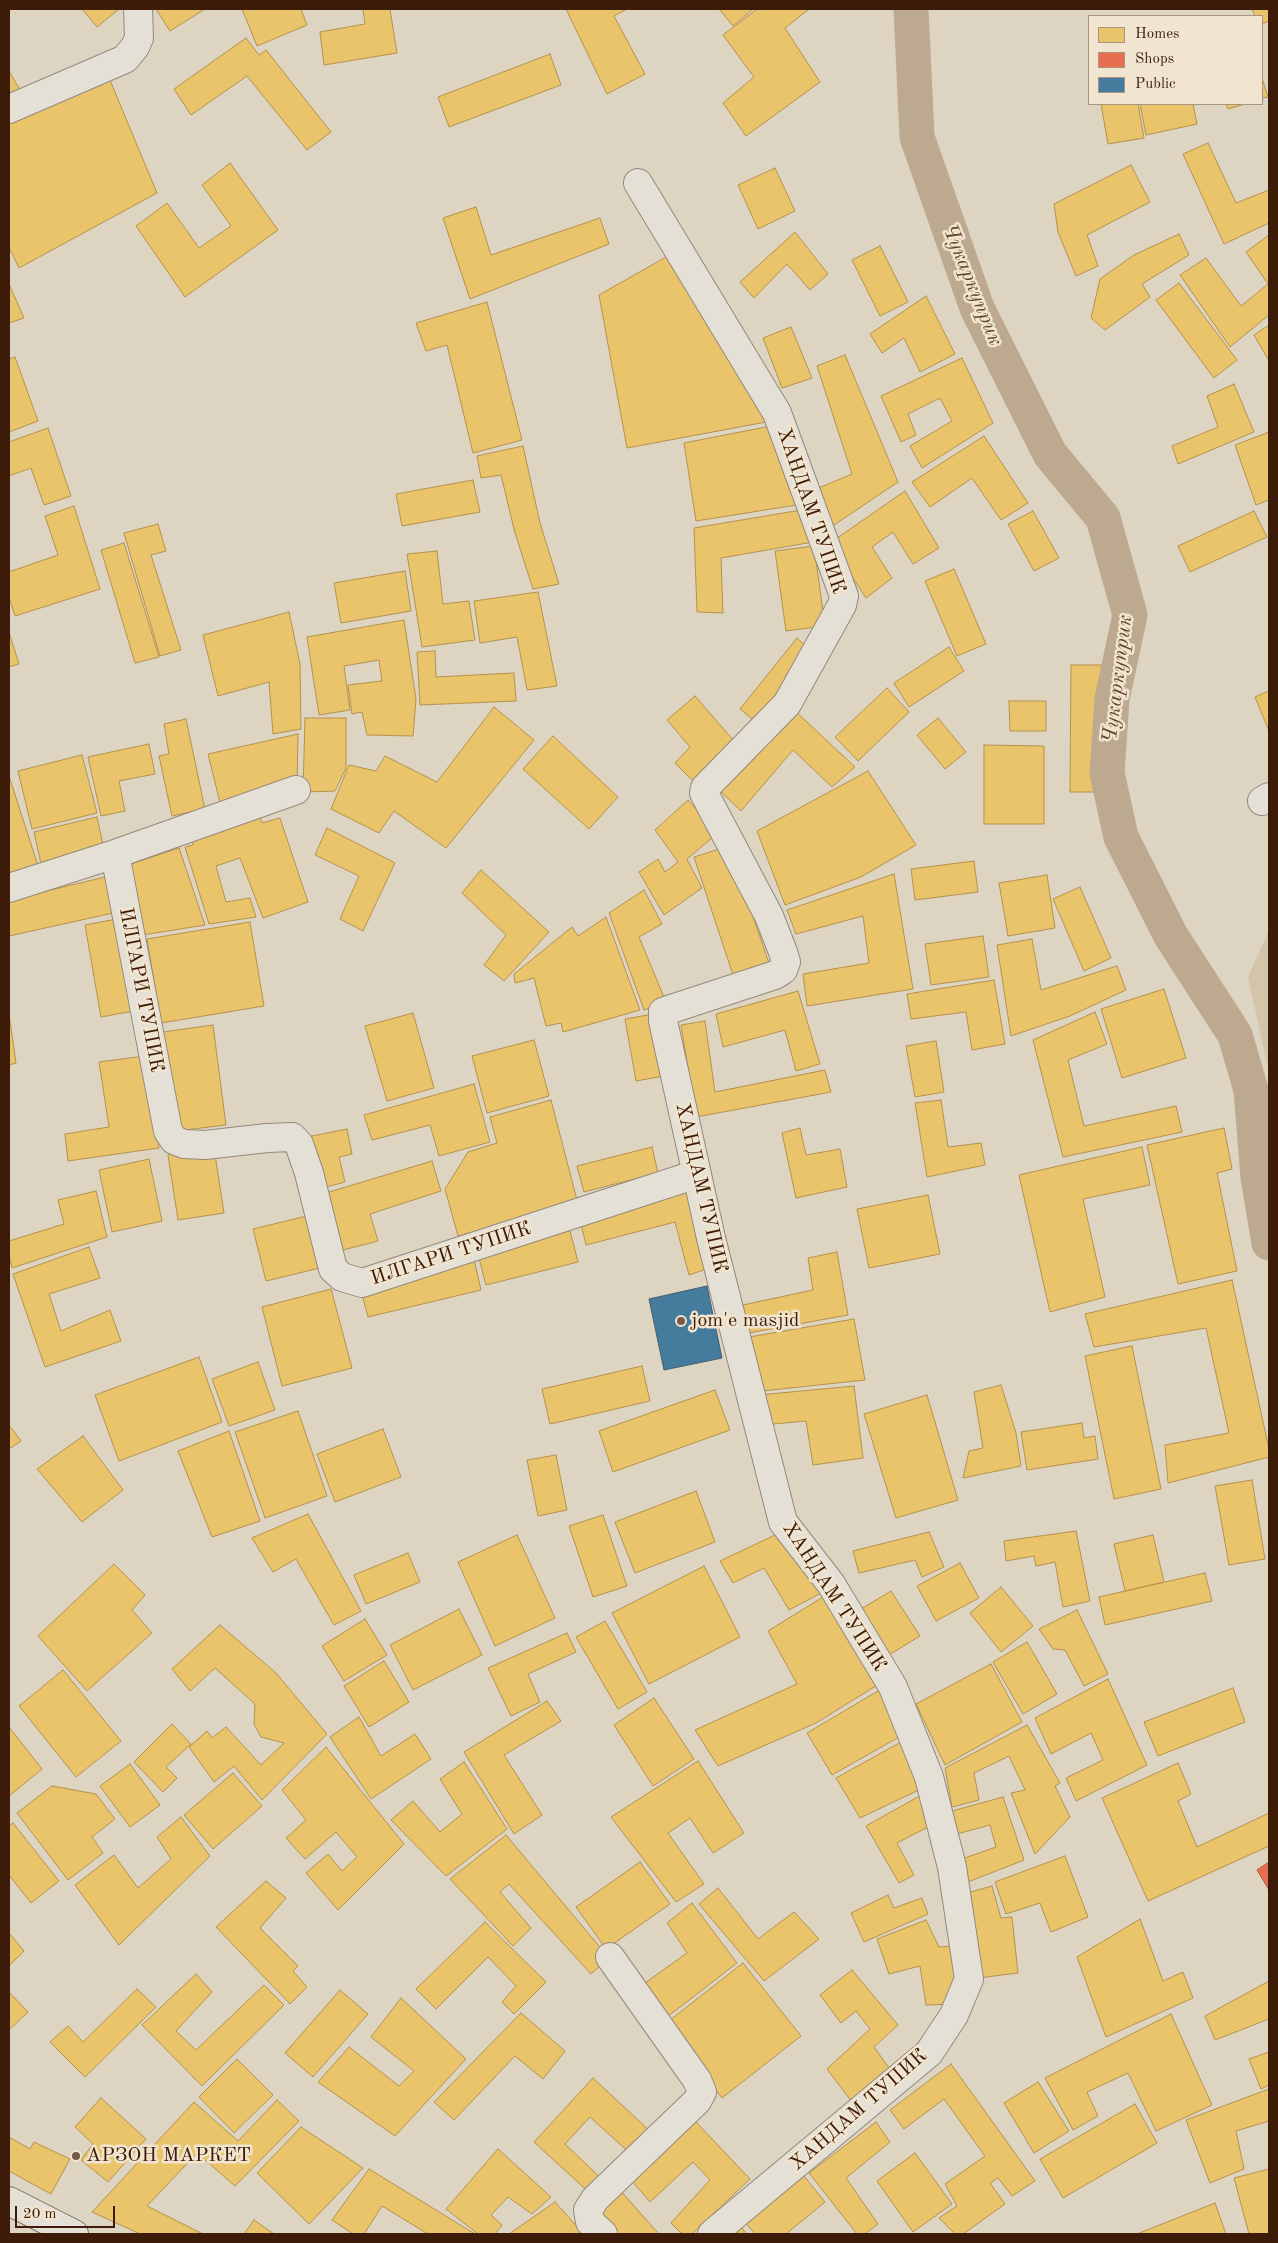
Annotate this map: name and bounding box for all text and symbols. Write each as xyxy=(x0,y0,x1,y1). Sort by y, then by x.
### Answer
legend xyxy=(1088,15,1263,105)
text: Homes xyxy=(1135,27,1180,42)
text: Shops xyxy=(1135,52,1174,67)
text: Public xyxy=(1135,77,1176,92)
water label: Чукаркуприк xyxy=(936,220,1008,350)
street label: ХАНДАМ ТУПИК xyxy=(771,425,851,597)
water label: Чукаркуприк xyxy=(1098,613,1138,745)
street label: ИЛГАРИ ТУПИК xyxy=(113,905,169,1075)
street label: ХАНДАМ ТУПИК xyxy=(670,1101,732,1275)
street label: ИЛГАРИ ТУПИК xyxy=(368,1217,534,1291)
place label: jom'e masjid xyxy=(691,1309,799,1333)
marker: jom'e masjid xyxy=(675,1315,687,1327)
street label: ХАНДАМ ТУПИК xyxy=(777,1518,891,1676)
street label: ХАНДАМ ТУПИК xyxy=(785,2044,933,2176)
place label: АРЗОН МАРКЕТ xyxy=(86,2144,251,2168)
marker: АРЗОН МАРКЕТ xyxy=(70,2150,82,2162)
scale bar xyxy=(18,2196,118,2228)
text: 20 m xyxy=(23,2207,57,2222)

